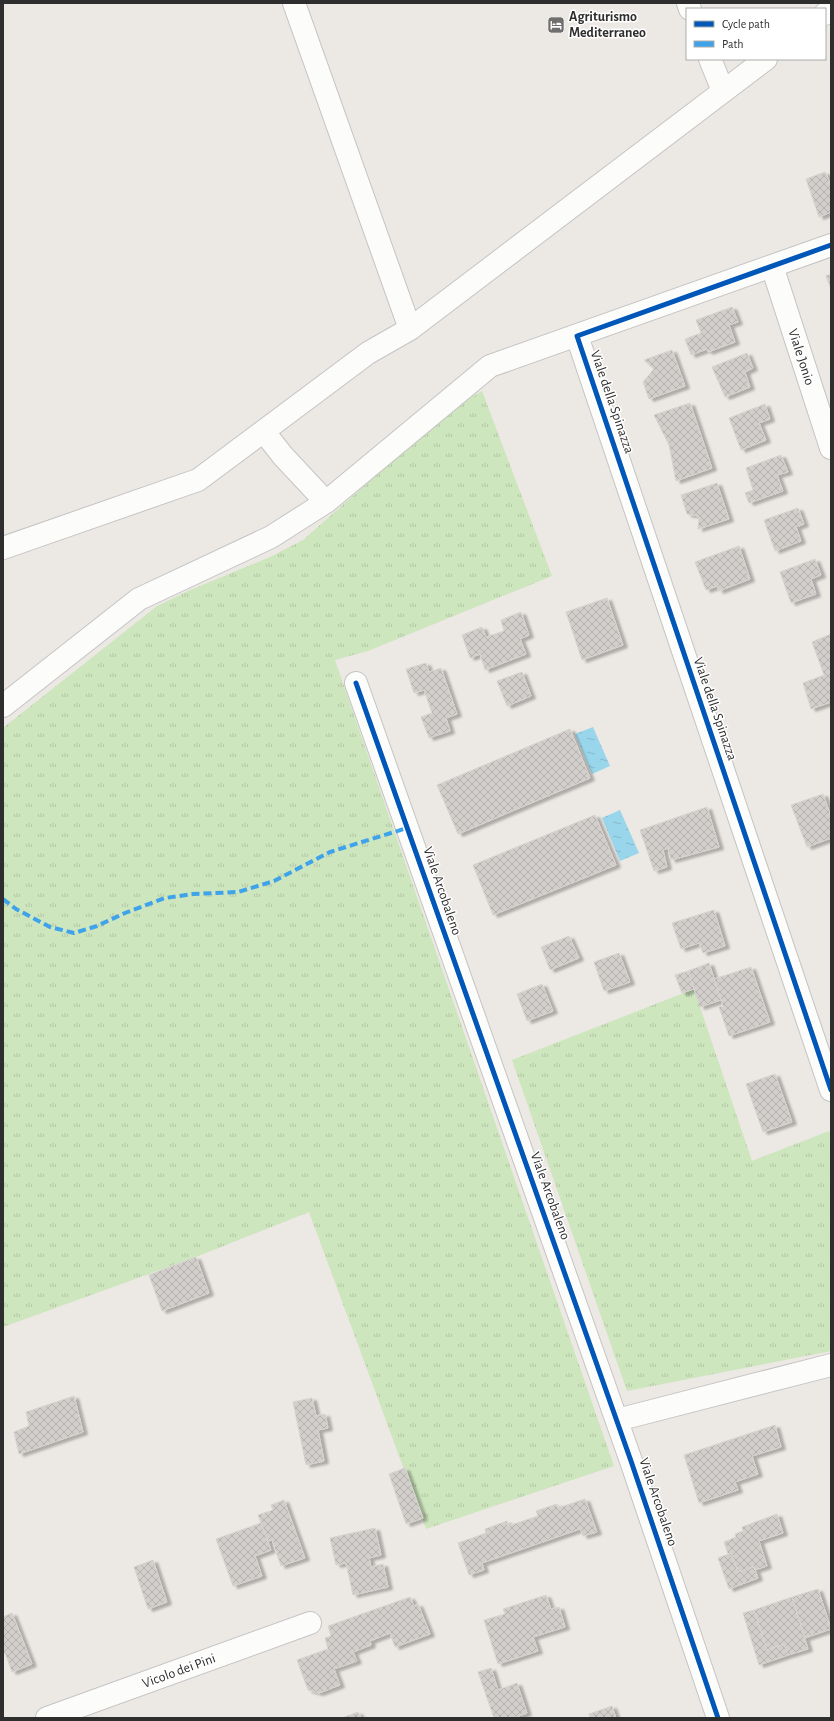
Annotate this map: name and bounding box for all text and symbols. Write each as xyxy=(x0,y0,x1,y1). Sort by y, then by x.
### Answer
legend xyxy=(686,8,826,60)
place label: Agriturismo Mediterraneo xyxy=(569,10,646,40)
hotel icon: Agriturismo Mediterraneo xyxy=(546,15,566,35)
text: Cycle path xyxy=(722,18,770,31)
text: Path xyxy=(722,38,744,50)
street label: Viale Jonio xyxy=(785,327,817,387)
street label: Viale della Spinazza xyxy=(588,349,636,456)
street label: Viale della Spinazza xyxy=(691,656,739,763)
street label: Viale Arcobaleno xyxy=(420,845,464,937)
street label: Viale Arcobaleno xyxy=(528,1150,572,1242)
street label: Viale Arcobaleno xyxy=(636,1456,680,1548)
street label: Vicolo dei Pini xyxy=(140,1651,218,1691)

